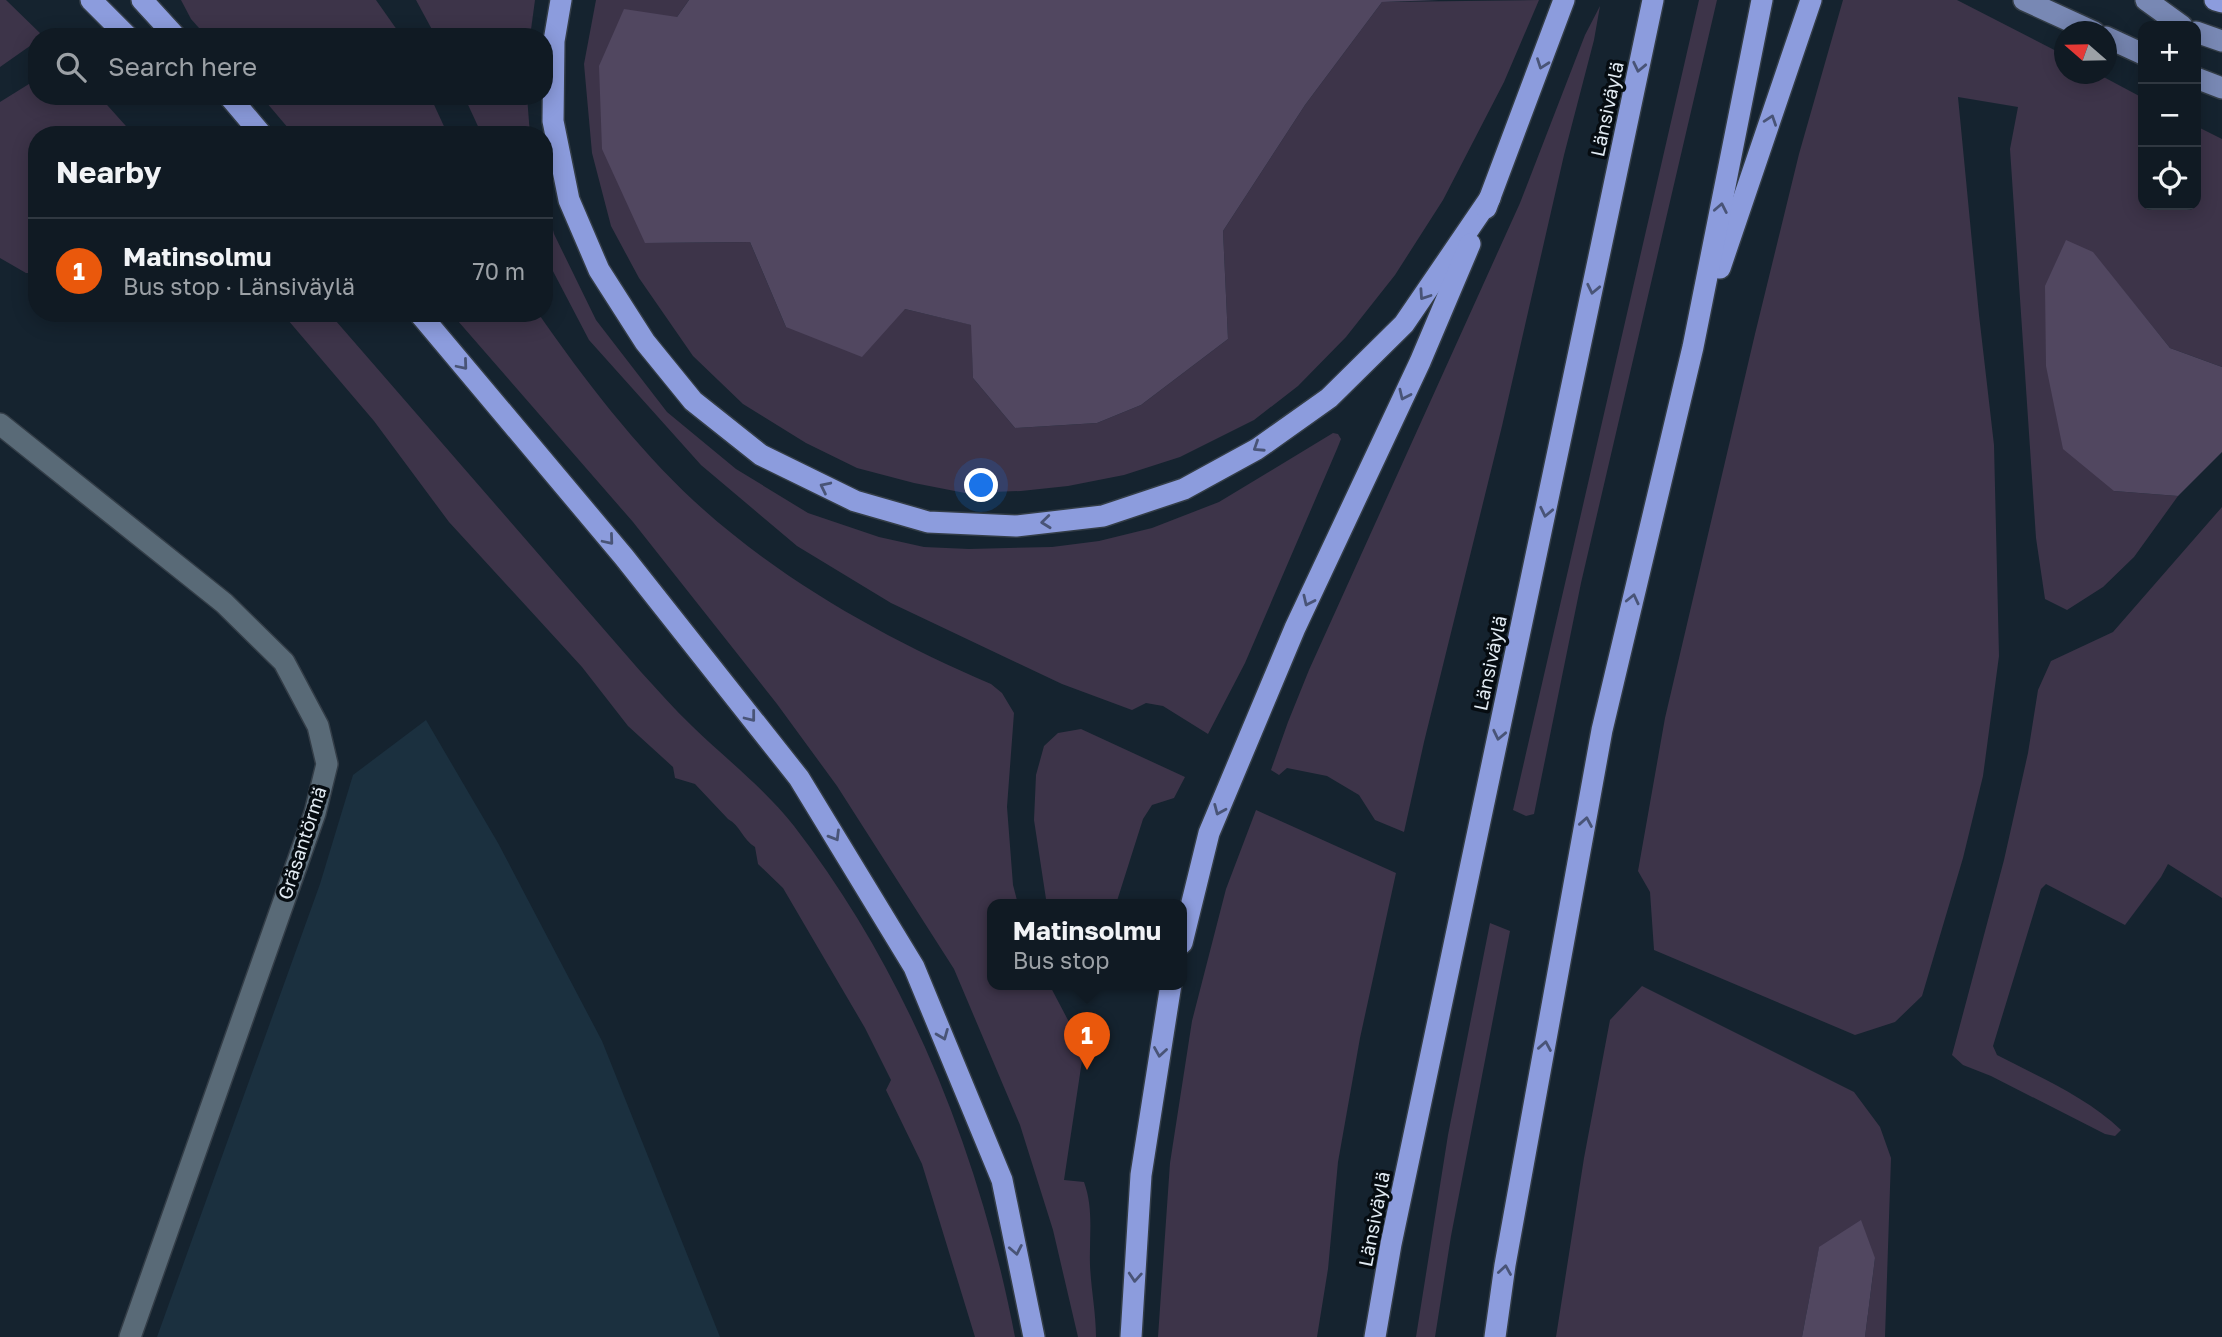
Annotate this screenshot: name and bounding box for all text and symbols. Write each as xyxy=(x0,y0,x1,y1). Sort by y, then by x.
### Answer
north arrow xyxy=(2054,21,2117,84)
map controls xyxy=(2138,21,2201,210)
button: + xyxy=(2138,21,2201,84)
search box xyxy=(28,28,553,105)
icon: search xyxy=(52,48,90,86)
text: Search here xyxy=(108,51,257,82)
one-way arrow xyxy=(1536,58,1550,70)
street label: Länsiväylä xyxy=(1585,59,1628,159)
one-way arrow xyxy=(1633,61,1648,73)
button: − xyxy=(2138,84,2201,147)
one-way arrow xyxy=(1763,114,1777,126)
button: locate xyxy=(2138,147,2201,210)
text: Nearby xyxy=(56,154,161,190)
one-way arrow xyxy=(1712,202,1727,214)
text: Matinsolmu xyxy=(123,241,272,272)
text: 1 xyxy=(73,257,85,285)
text: 70 m xyxy=(472,257,525,285)
text: Bus stop · Länsiväylä xyxy=(123,272,355,300)
one-way arrow xyxy=(1586,283,1601,295)
one-way arrow xyxy=(1420,287,1432,300)
one-way arrow xyxy=(455,357,467,370)
one-way arrow xyxy=(1398,388,1412,400)
one-way arrow xyxy=(1253,439,1266,452)
your location xyxy=(964,468,998,502)
one-way arrow xyxy=(820,481,832,495)
one-way arrow xyxy=(1539,506,1554,518)
one-way arrow xyxy=(1040,515,1052,530)
one-way arrow xyxy=(601,531,613,544)
one-way arrow xyxy=(1625,593,1639,605)
one-way arrow xyxy=(1302,594,1316,606)
street label: Länsiväylä xyxy=(1468,613,1511,713)
one-way arrow xyxy=(743,710,756,722)
one-way arrow xyxy=(1492,729,1507,741)
street label: Gräsantörmä xyxy=(272,783,331,902)
one-way arrow xyxy=(1213,804,1227,816)
one-way arrow xyxy=(1577,816,1592,828)
one-way arrow xyxy=(826,828,839,841)
popup xyxy=(987,899,1187,990)
text: Matinsolmu xyxy=(1013,915,1161,946)
text: Bus stop xyxy=(1013,946,1109,974)
pin: 1 xyxy=(1064,1012,1110,1070)
one-way arrow xyxy=(934,1029,948,1041)
one-way arrow xyxy=(1537,1040,1552,1052)
one-way arrow xyxy=(1153,1046,1168,1058)
street label: Länsiväylä xyxy=(1353,1169,1394,1269)
one-way arrow xyxy=(1008,1244,1023,1256)
one-way arrow xyxy=(1497,1264,1512,1275)
one-way arrow xyxy=(1128,1272,1143,1283)

